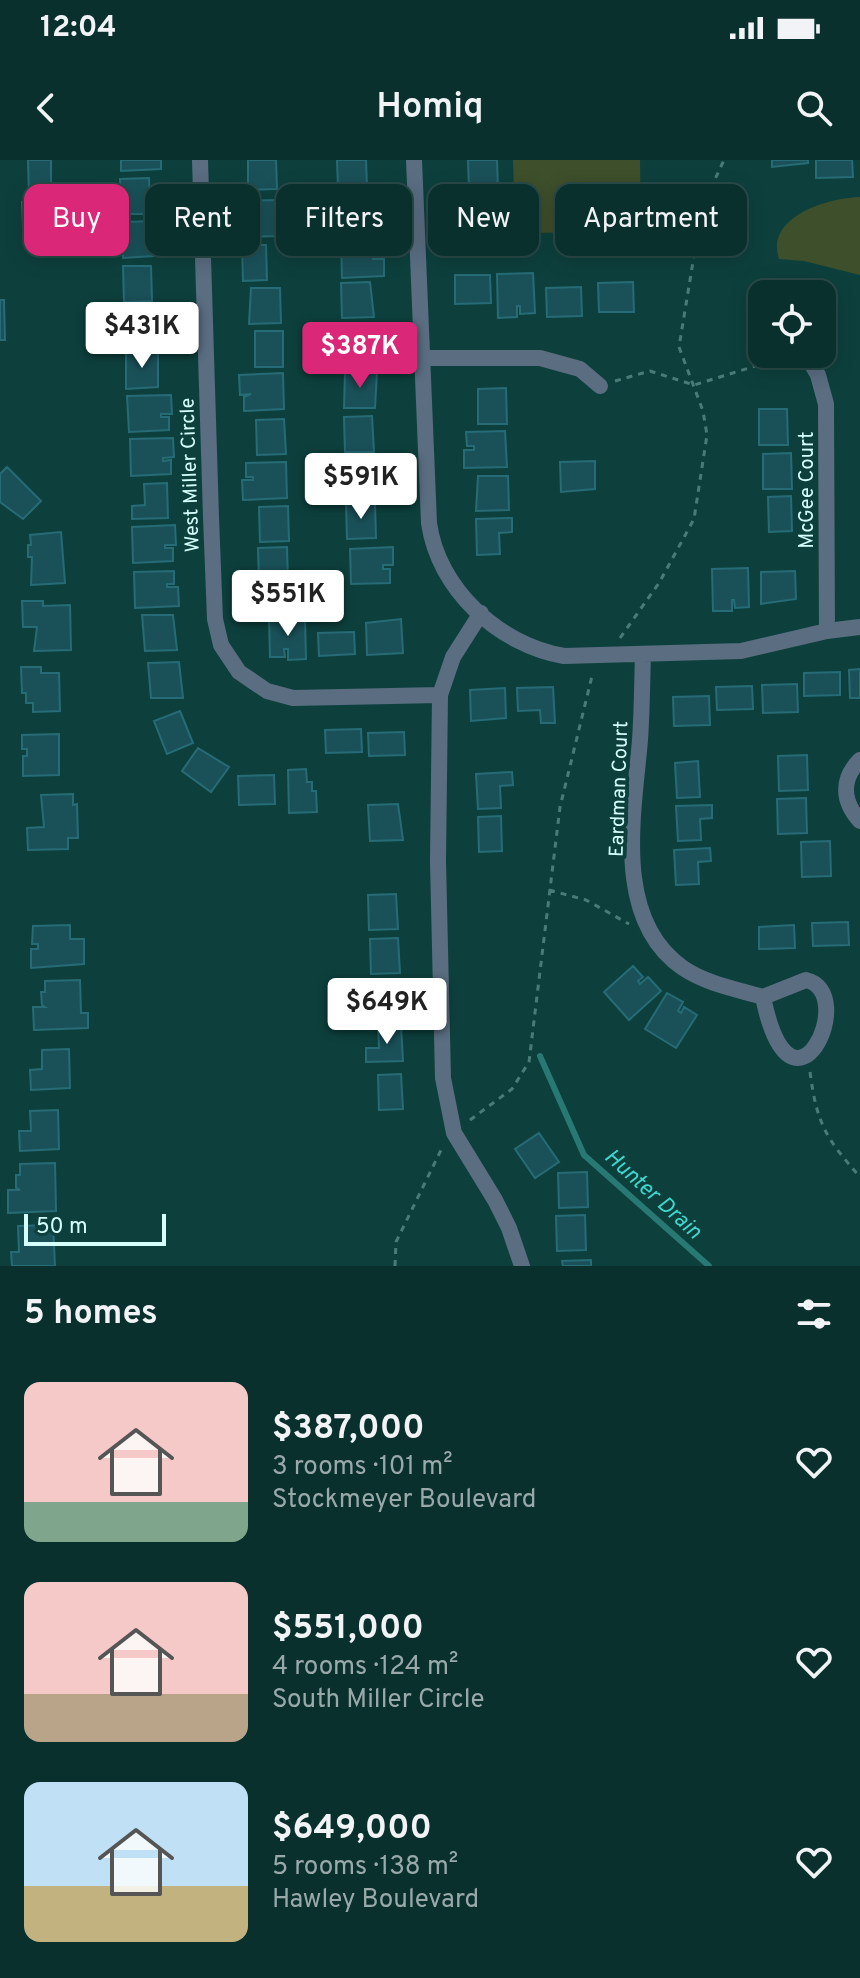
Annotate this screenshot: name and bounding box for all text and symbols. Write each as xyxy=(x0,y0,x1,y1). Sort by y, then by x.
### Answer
text: 12:04 xyxy=(40,10,117,47)
text: Homiq xyxy=(376,85,484,131)
icon: back xyxy=(24,86,68,130)
icon: search xyxy=(792,86,836,130)
chip: Buy xyxy=(24,184,129,256)
chip: Rent xyxy=(145,184,260,256)
chip: Filters xyxy=(276,184,412,256)
chip: New xyxy=(428,184,539,256)
chip: Apartment xyxy=(555,184,747,256)
map controls xyxy=(748,280,836,368)
button: locate xyxy=(748,280,836,368)
pin: $431K xyxy=(86,302,198,370)
text: $431K xyxy=(104,311,180,344)
pin: $387K xyxy=(304,322,416,390)
text: $387K xyxy=(320,331,400,364)
street label: West Miller Circle xyxy=(175,397,207,553)
street label: McGee Court xyxy=(795,431,821,549)
pin: $591K xyxy=(305,453,417,521)
text: $591K xyxy=(323,462,399,495)
pin: $551K xyxy=(232,570,344,638)
text: $551K xyxy=(250,579,326,612)
street label: Eardman Court xyxy=(605,721,635,858)
pin: $649K xyxy=(331,978,443,1046)
text: $649K xyxy=(346,987,428,1020)
water label: Hunter Drain xyxy=(598,1144,707,1246)
scale bar xyxy=(24,1210,166,1246)
text: 50 m xyxy=(36,1214,88,1241)
icon: filters xyxy=(792,1292,836,1336)
text: 5 homes xyxy=(24,1293,158,1336)
text: $387,000 xyxy=(272,1408,425,1451)
icon: home xyxy=(88,1414,184,1510)
icon: heart xyxy=(792,1440,836,1484)
text: 3 rooms · 101 m² xyxy=(272,1451,453,1484)
text: Stockmeyer Boulevard xyxy=(272,1484,536,1517)
text: $551,000 xyxy=(272,1608,424,1651)
icon: home xyxy=(88,1614,184,1710)
icon: heart xyxy=(792,1640,836,1684)
text: 4 rooms · 124 m² xyxy=(272,1651,459,1684)
text: South Miller Circle xyxy=(272,1684,485,1717)
text: $649,000 xyxy=(272,1808,432,1851)
icon: home xyxy=(88,1814,184,1910)
icon: heart xyxy=(792,1840,836,1884)
text: 5 rooms · 138 m² xyxy=(272,1851,458,1884)
text: Hawley Boulevard xyxy=(272,1884,479,1917)

